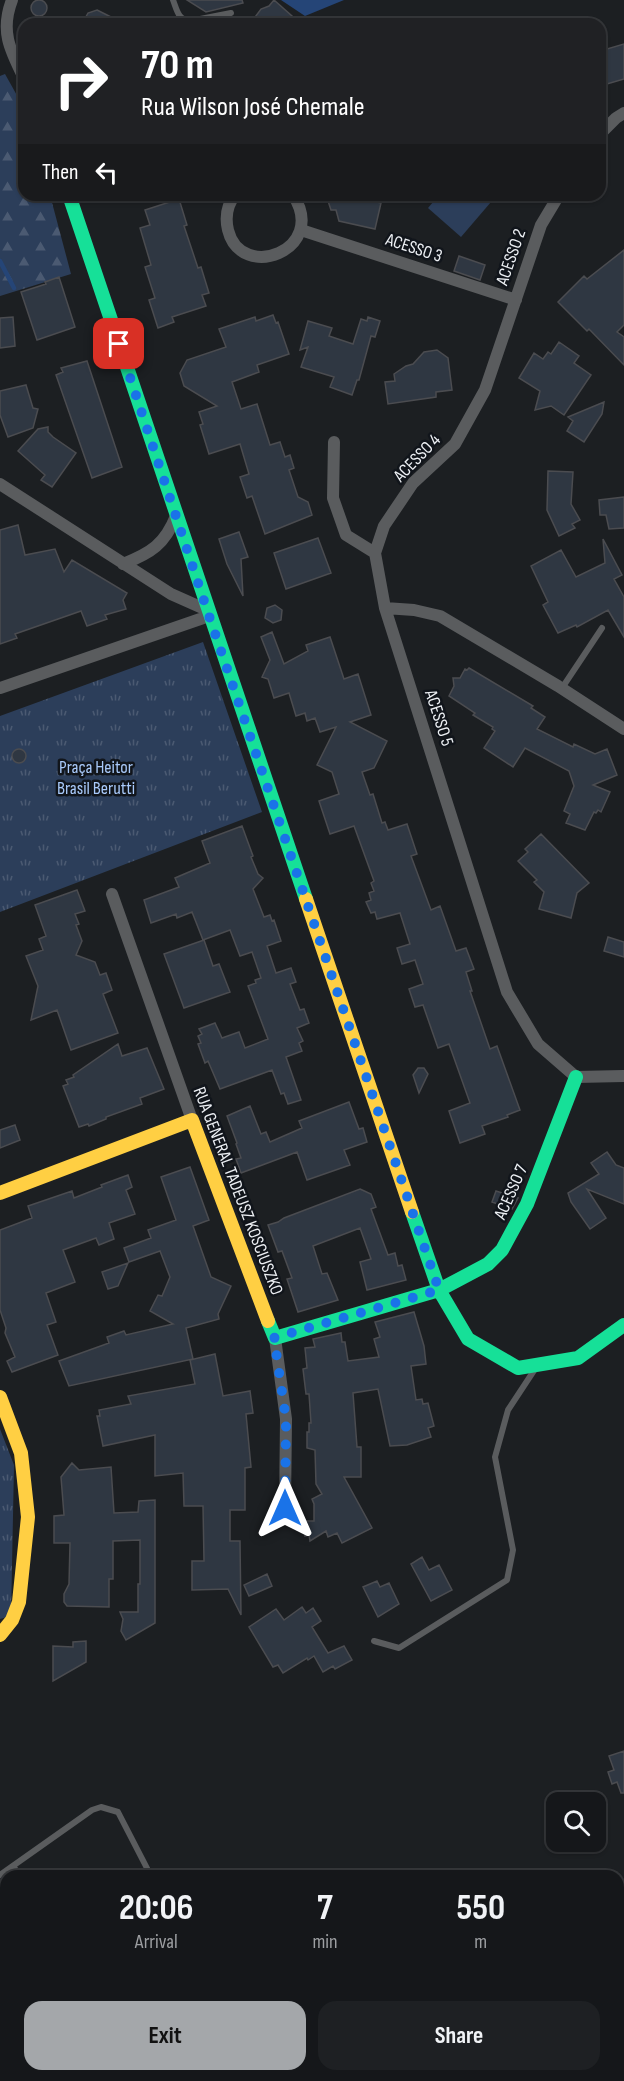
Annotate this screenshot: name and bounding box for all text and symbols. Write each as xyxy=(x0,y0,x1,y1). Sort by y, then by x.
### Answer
text: 70 m xyxy=(141,40,214,91)
icon: right xyxy=(42,42,120,120)
text: Rua Wilson José Chemale xyxy=(141,91,365,123)
icon: left xyxy=(90,156,123,189)
text: Then xyxy=(42,159,78,186)
street label: ACESSO 2 xyxy=(491,226,530,289)
street label: ACESSO 3 xyxy=(382,229,445,267)
pin xyxy=(93,318,144,369)
icon: arrive xyxy=(102,327,135,360)
street label: ACESSO 4 xyxy=(389,429,445,487)
street label: ACESSO 5 xyxy=(420,686,458,749)
park label: Praça Heitor Brasil Berutti xyxy=(57,757,135,799)
street label: RUA GENERAL TADEUSZ KOSCIUSZKO xyxy=(189,1084,287,1298)
street label: ACESSO 7 xyxy=(489,1161,533,1224)
position arrow xyxy=(253,1476,317,1540)
map controls xyxy=(546,1792,606,1852)
button: search xyxy=(546,1792,606,1852)
text: 20:06 xyxy=(119,1887,194,1930)
text: 7 xyxy=(317,1887,333,1930)
text: 550 xyxy=(456,1887,505,1930)
text: Arrival xyxy=(135,1930,178,1954)
text: min xyxy=(312,1930,338,1954)
text: m xyxy=(474,1930,487,1954)
button: Exit xyxy=(24,2001,306,2070)
button: Share xyxy=(318,2001,600,2070)

